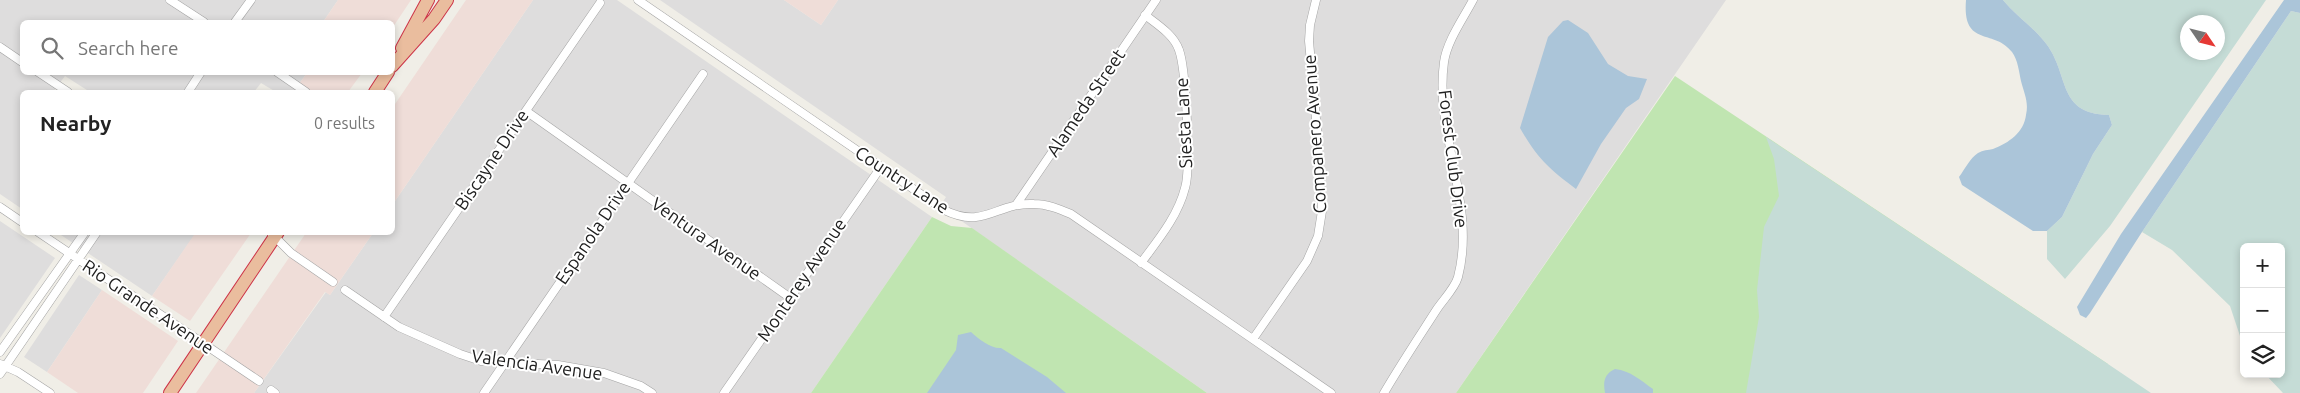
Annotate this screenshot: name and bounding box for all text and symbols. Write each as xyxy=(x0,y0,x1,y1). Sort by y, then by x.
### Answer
north arrow xyxy=(2180,15,2225,60)
search box xyxy=(20,20,395,75)
icon: search xyxy=(38,34,66,62)
text: Search here xyxy=(78,37,178,59)
street label: Alameda Street xyxy=(1042,45,1129,160)
street label: Companero Avenue xyxy=(1298,54,1330,214)
street label: Siesta Lane xyxy=(1171,77,1195,169)
street label: Forest Club Drive xyxy=(1436,89,1472,229)
street label: Biscayne Drive xyxy=(450,105,532,213)
text: Nearby xyxy=(40,111,111,135)
text: 0 results xyxy=(314,114,375,132)
street label: Country Lane xyxy=(852,141,953,217)
street label: Espanola Drive xyxy=(551,177,634,287)
street label: Ventura Avenue xyxy=(648,193,765,283)
street label: Monterey Avenue xyxy=(753,214,850,345)
map controls xyxy=(2240,243,2285,378)
button: + xyxy=(2240,243,2285,288)
street label: Rio Grande Avenue xyxy=(79,255,218,357)
button: − xyxy=(2240,288,2285,333)
button: layers xyxy=(2240,333,2285,378)
street label: Valencia Avenue xyxy=(470,345,604,383)

